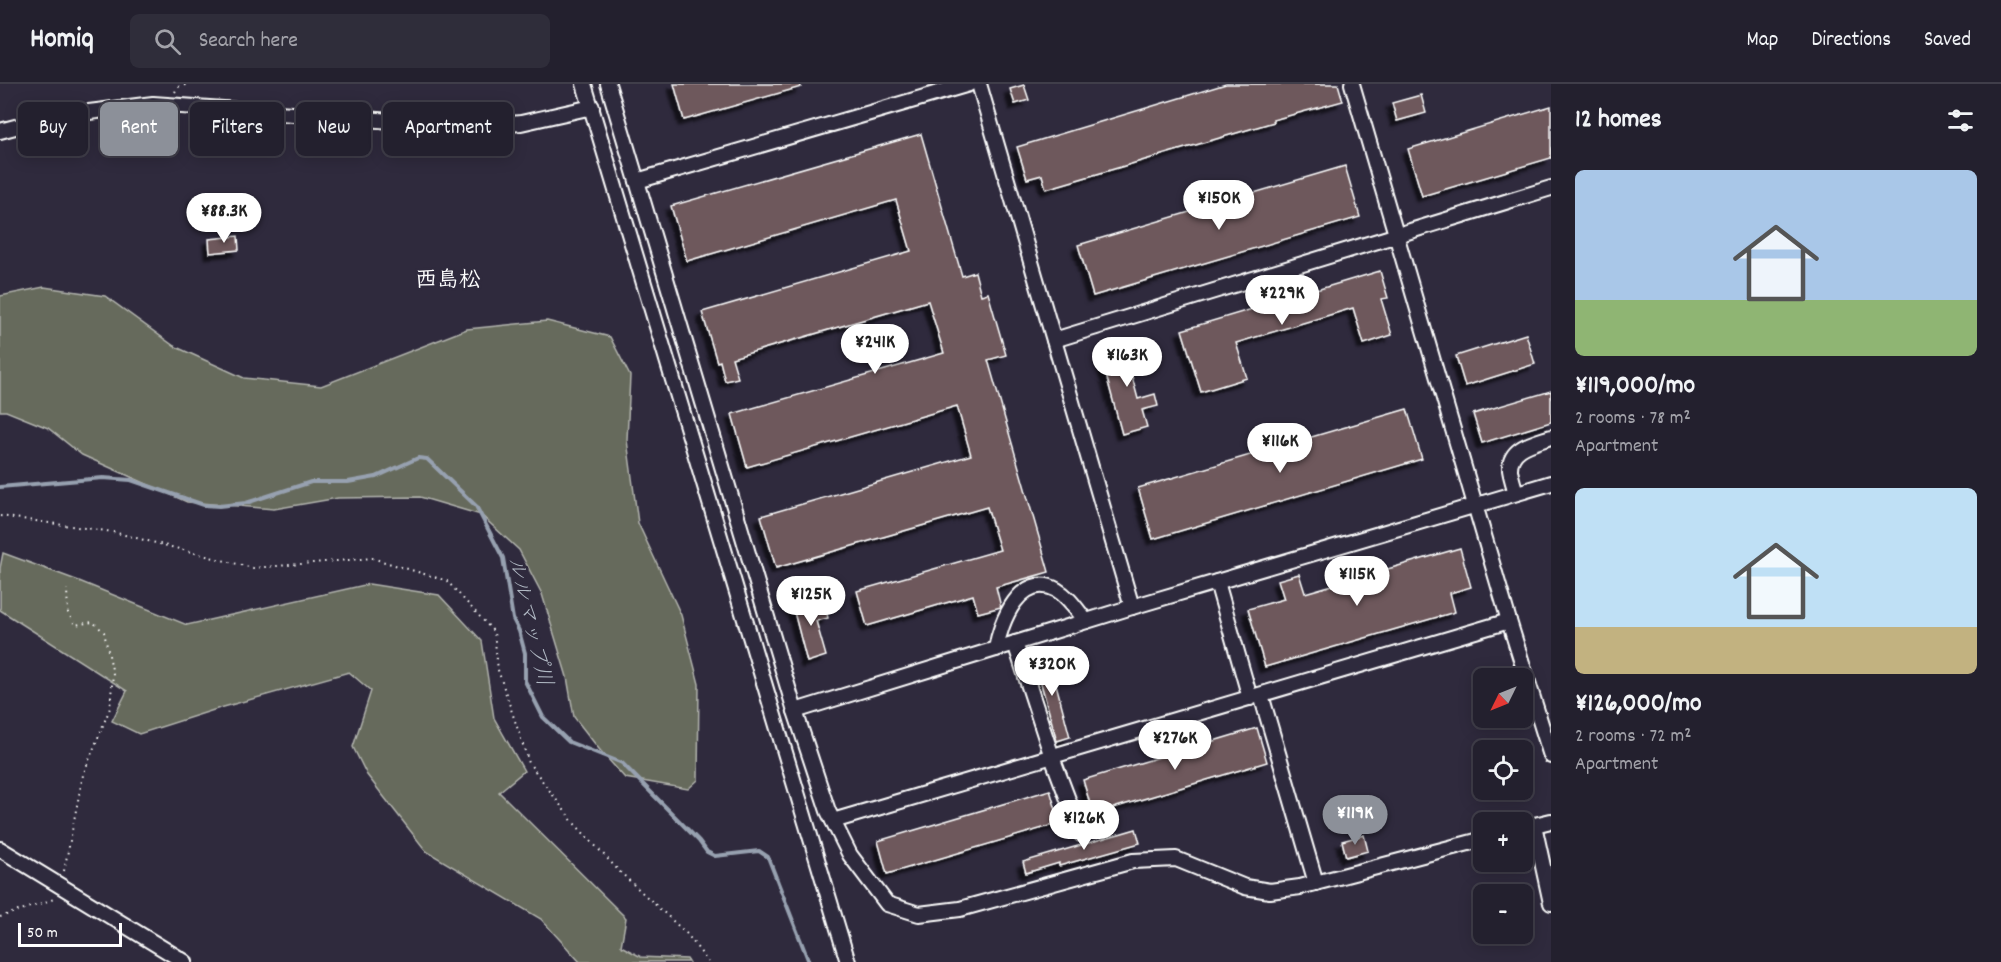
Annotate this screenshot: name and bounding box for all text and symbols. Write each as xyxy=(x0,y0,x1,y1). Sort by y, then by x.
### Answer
search box xyxy=(130,14,550,68)
text: Homiq xyxy=(30,21,94,61)
icon: search xyxy=(151,25,184,58)
text: Search here xyxy=(199,26,298,57)
text: Map xyxy=(1747,26,1778,56)
text: Directions xyxy=(1811,26,1891,56)
text: Saved xyxy=(1924,26,1971,56)
chip: Buy xyxy=(18,102,88,156)
chip: Rent xyxy=(100,102,178,156)
chip: Filters xyxy=(190,102,284,156)
chip: New xyxy=(296,102,371,156)
chip: Apartment xyxy=(383,102,513,156)
text: 12 homes xyxy=(1575,102,1662,139)
icon: filters xyxy=(1944,104,1977,137)
pin: ¥150K xyxy=(1177,180,1261,231)
text: ¥150K xyxy=(1197,185,1241,213)
pin: ¥88.3K xyxy=(175,193,273,244)
text: ¥88.3K xyxy=(200,198,248,226)
icon: home xyxy=(1722,209,1830,317)
district label: 西島松 xyxy=(415,266,481,297)
pin: ¥229K xyxy=(1240,275,1324,326)
text: ¥229K xyxy=(1259,280,1305,308)
pin: ¥241K xyxy=(833,324,917,375)
text: ¥241K xyxy=(855,329,895,357)
pin: ¥163K xyxy=(1085,337,1169,388)
text: ¥163K xyxy=(1106,342,1148,370)
text: ¥119,000/mo xyxy=(1575,368,1695,405)
text: 2 rooms · 78 m² xyxy=(1575,405,1691,433)
pin: ¥116K xyxy=(1238,423,1322,474)
text: ¥116K xyxy=(1261,428,1299,456)
text: Apartment xyxy=(1575,433,1658,461)
icon: home xyxy=(1722,527,1830,635)
water label: ルルマップ川 xyxy=(499,554,559,690)
pin: ¥115K xyxy=(1315,556,1399,607)
text: ¥115K xyxy=(1339,561,1375,589)
pin: ¥125K xyxy=(769,576,853,627)
text: ¥125K xyxy=(790,581,832,609)
pin: ¥320K xyxy=(1010,646,1094,697)
text: ¥320K xyxy=(1028,651,1076,679)
north arrow xyxy=(1473,668,1533,728)
map controls xyxy=(1473,668,1533,944)
text: ¥126,000/mo xyxy=(1575,686,1702,723)
pin: ¥276K xyxy=(1133,720,1217,771)
text: 2 rooms · 72 m² xyxy=(1575,723,1691,751)
text: ¥276K xyxy=(1152,725,1198,753)
button: locate xyxy=(1473,740,1533,800)
text: Apartment xyxy=(1575,751,1658,779)
pin: ¥119K xyxy=(1313,795,1397,846)
pin: ¥126K xyxy=(1042,800,1126,851)
text: ¥119K xyxy=(1337,800,1373,828)
text: ¥126K xyxy=(1063,805,1105,833)
button: + xyxy=(1473,812,1533,872)
button: − xyxy=(1473,884,1533,944)
scale bar xyxy=(18,920,122,948)
text: 50 m xyxy=(27,922,58,945)

